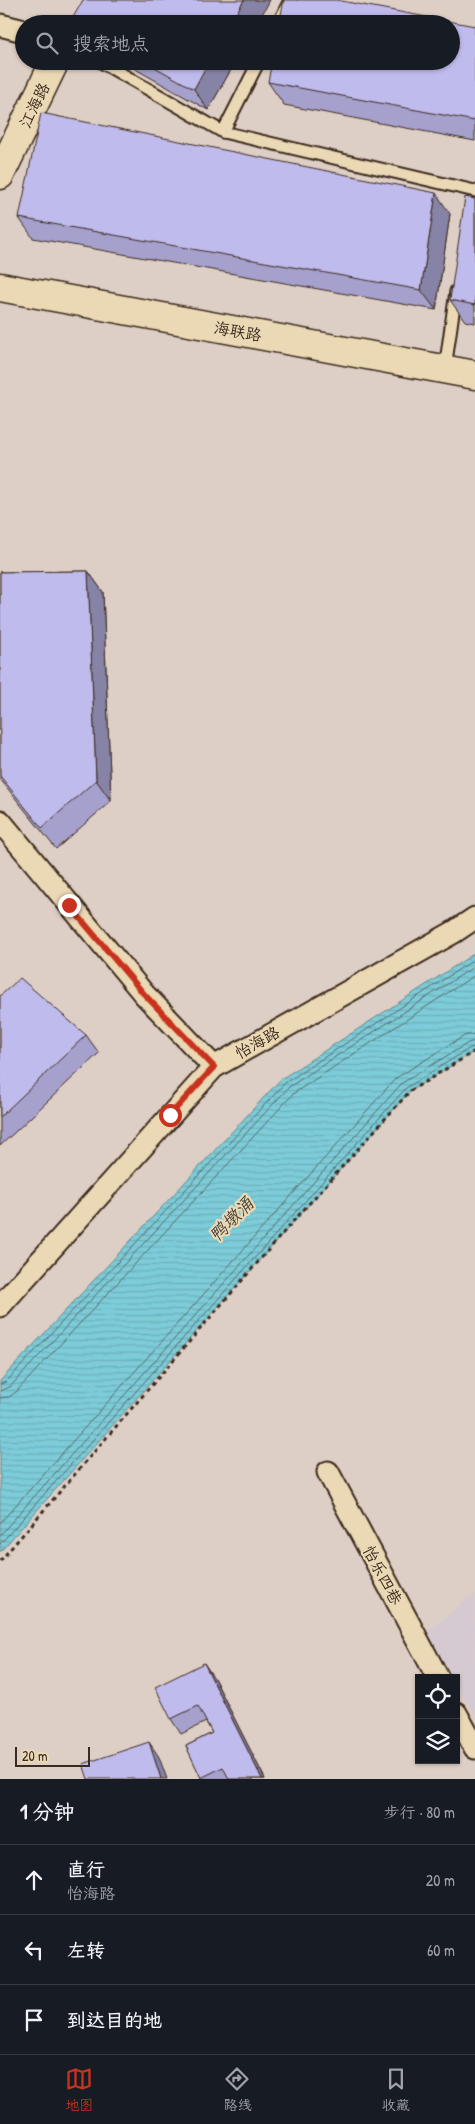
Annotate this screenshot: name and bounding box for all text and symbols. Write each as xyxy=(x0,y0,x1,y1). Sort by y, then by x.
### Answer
search box xyxy=(15,15,460,70)
icon: search xyxy=(33,29,61,57)
text: 搜索地点 xyxy=(73,30,149,56)
street label: 江海路 xyxy=(14,79,54,131)
street label: 海联路 xyxy=(212,316,264,346)
route end xyxy=(58,894,81,917)
street label: 怡海路 xyxy=(231,1021,283,1063)
route start xyxy=(159,1104,182,1127)
water label: 鸭墩涌 xyxy=(203,1190,260,1247)
street label: 怡乐四巷 xyxy=(358,1542,408,1608)
map controls xyxy=(415,1674,460,1764)
button: locate xyxy=(415,1674,460,1719)
button: layers xyxy=(415,1719,460,1764)
scale bar xyxy=(15,1744,90,1767)
text: 20 m xyxy=(22,1746,48,1765)
text: 1 分钟 xyxy=(20,1797,74,1826)
text: 步行 · 80 m xyxy=(384,1801,455,1823)
text: 直行 xyxy=(67,1856,105,1882)
icon: ahead xyxy=(20,1866,48,1894)
text: 20 m xyxy=(426,1869,455,1891)
text: 怡海路 xyxy=(67,1882,115,1904)
icon: left xyxy=(20,1936,48,1964)
text: 左转 xyxy=(67,1937,105,1963)
text: 60 m xyxy=(427,1939,455,1961)
icon: arrive xyxy=(20,2006,48,2034)
text: 到达目的地 xyxy=(67,2007,162,2033)
tab: 地图 xyxy=(65,2065,93,2114)
tab: 路线 xyxy=(223,2065,251,2114)
tab: 收藏 xyxy=(382,2065,410,2114)

